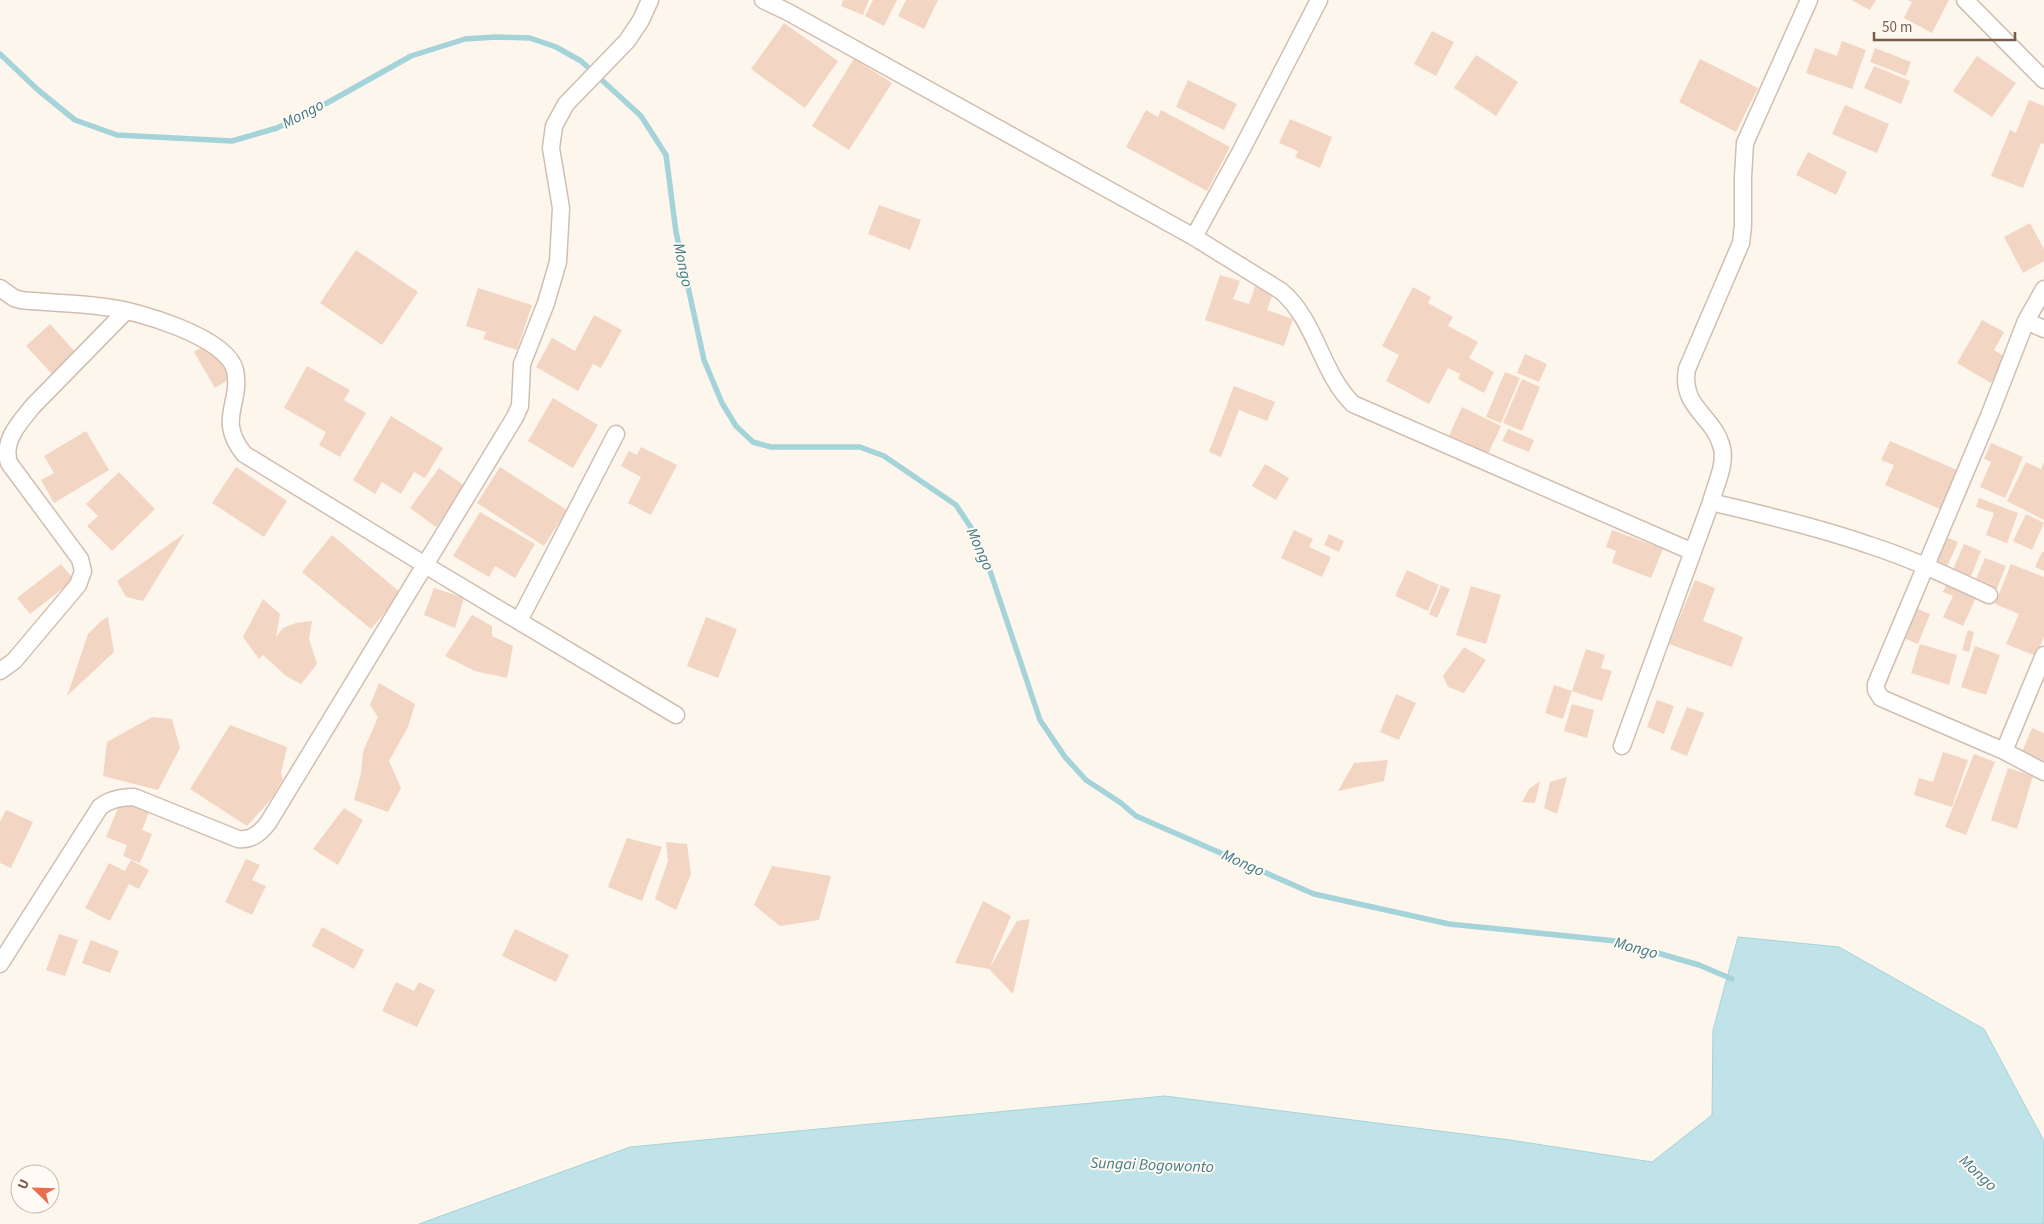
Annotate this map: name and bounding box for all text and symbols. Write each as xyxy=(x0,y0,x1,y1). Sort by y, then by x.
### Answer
scale bar xyxy=(1874,10,2015,42)
text: 50 m xyxy=(1882,17,1912,38)
water label: Mongo xyxy=(278,94,328,134)
water label: Mongo xyxy=(668,241,698,289)
water label: Mongo xyxy=(961,524,999,574)
water label: Mongo xyxy=(1218,844,1268,882)
water label: Mongo xyxy=(1612,932,1660,964)
water label: Mongo xyxy=(1954,1150,2002,1196)
water label: Sungai Bogowonto xyxy=(1090,1152,1214,1178)
north arrow xyxy=(10,1164,60,1214)
text: U xyxy=(13,1176,35,1193)

